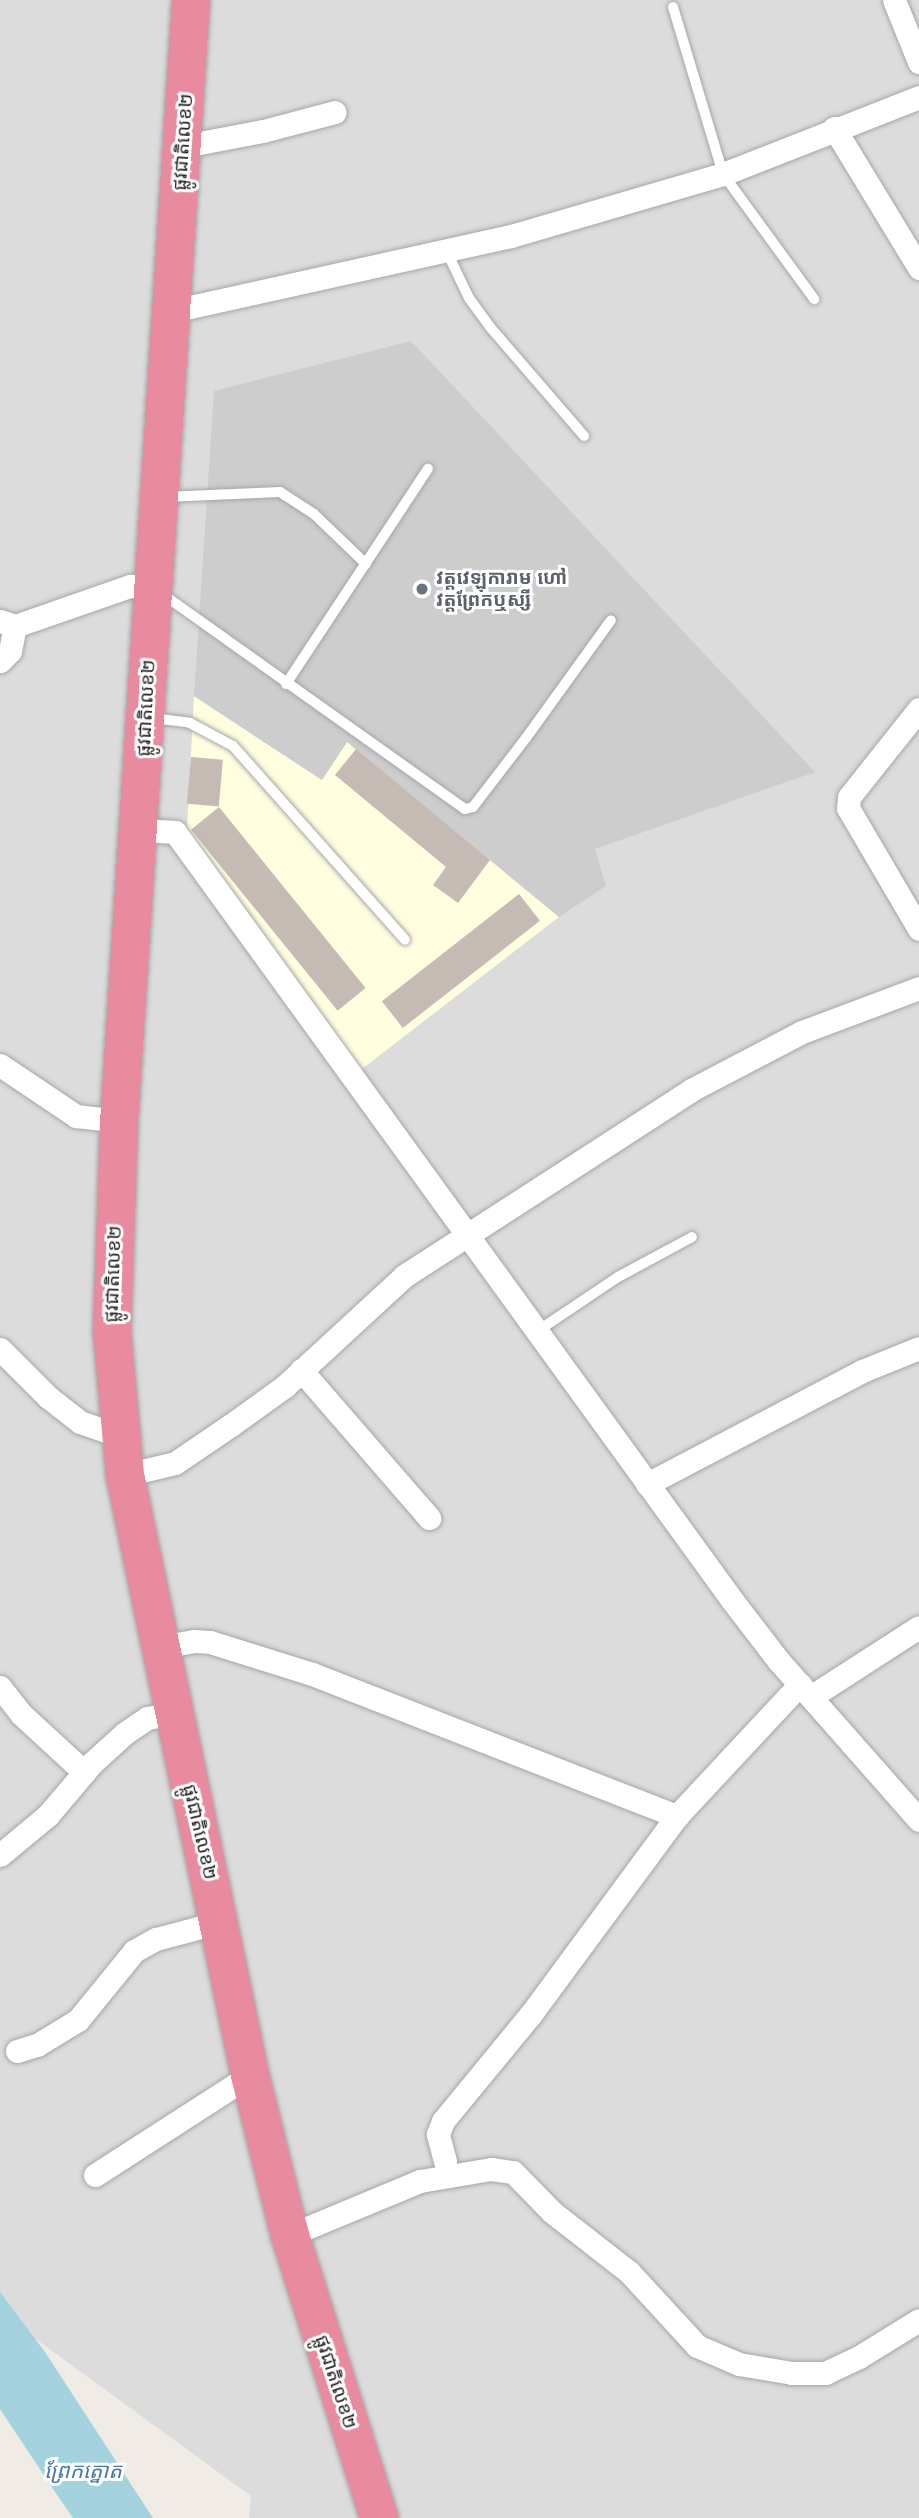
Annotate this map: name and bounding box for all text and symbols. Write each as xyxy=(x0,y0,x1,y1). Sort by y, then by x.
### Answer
street label: ផ្លូវជាតិលេខ២ xyxy=(168,93,198,191)
place label: វត្តវេឡុការាម ហៅ វត្តព្រែកឬស្សី xyxy=(436,567,567,611)
marker: វត្តវេឡុការាម ហៅ វត្តព្រែកឬស្សី xyxy=(414,581,430,597)
street label: ផ្លូវជាតិលេខ២ xyxy=(132,659,160,757)
street label: ផ្លូវជាតិលេខ២ xyxy=(100,1225,126,1323)
street label: ផ្លូវជាតិលេខ២ xyxy=(178,1782,222,1882)
street label: ផ្លូវជាតិលេខ២ xyxy=(310,2332,362,2432)
water label: ព្រែកត្នោត xyxy=(44,2458,122,2484)

